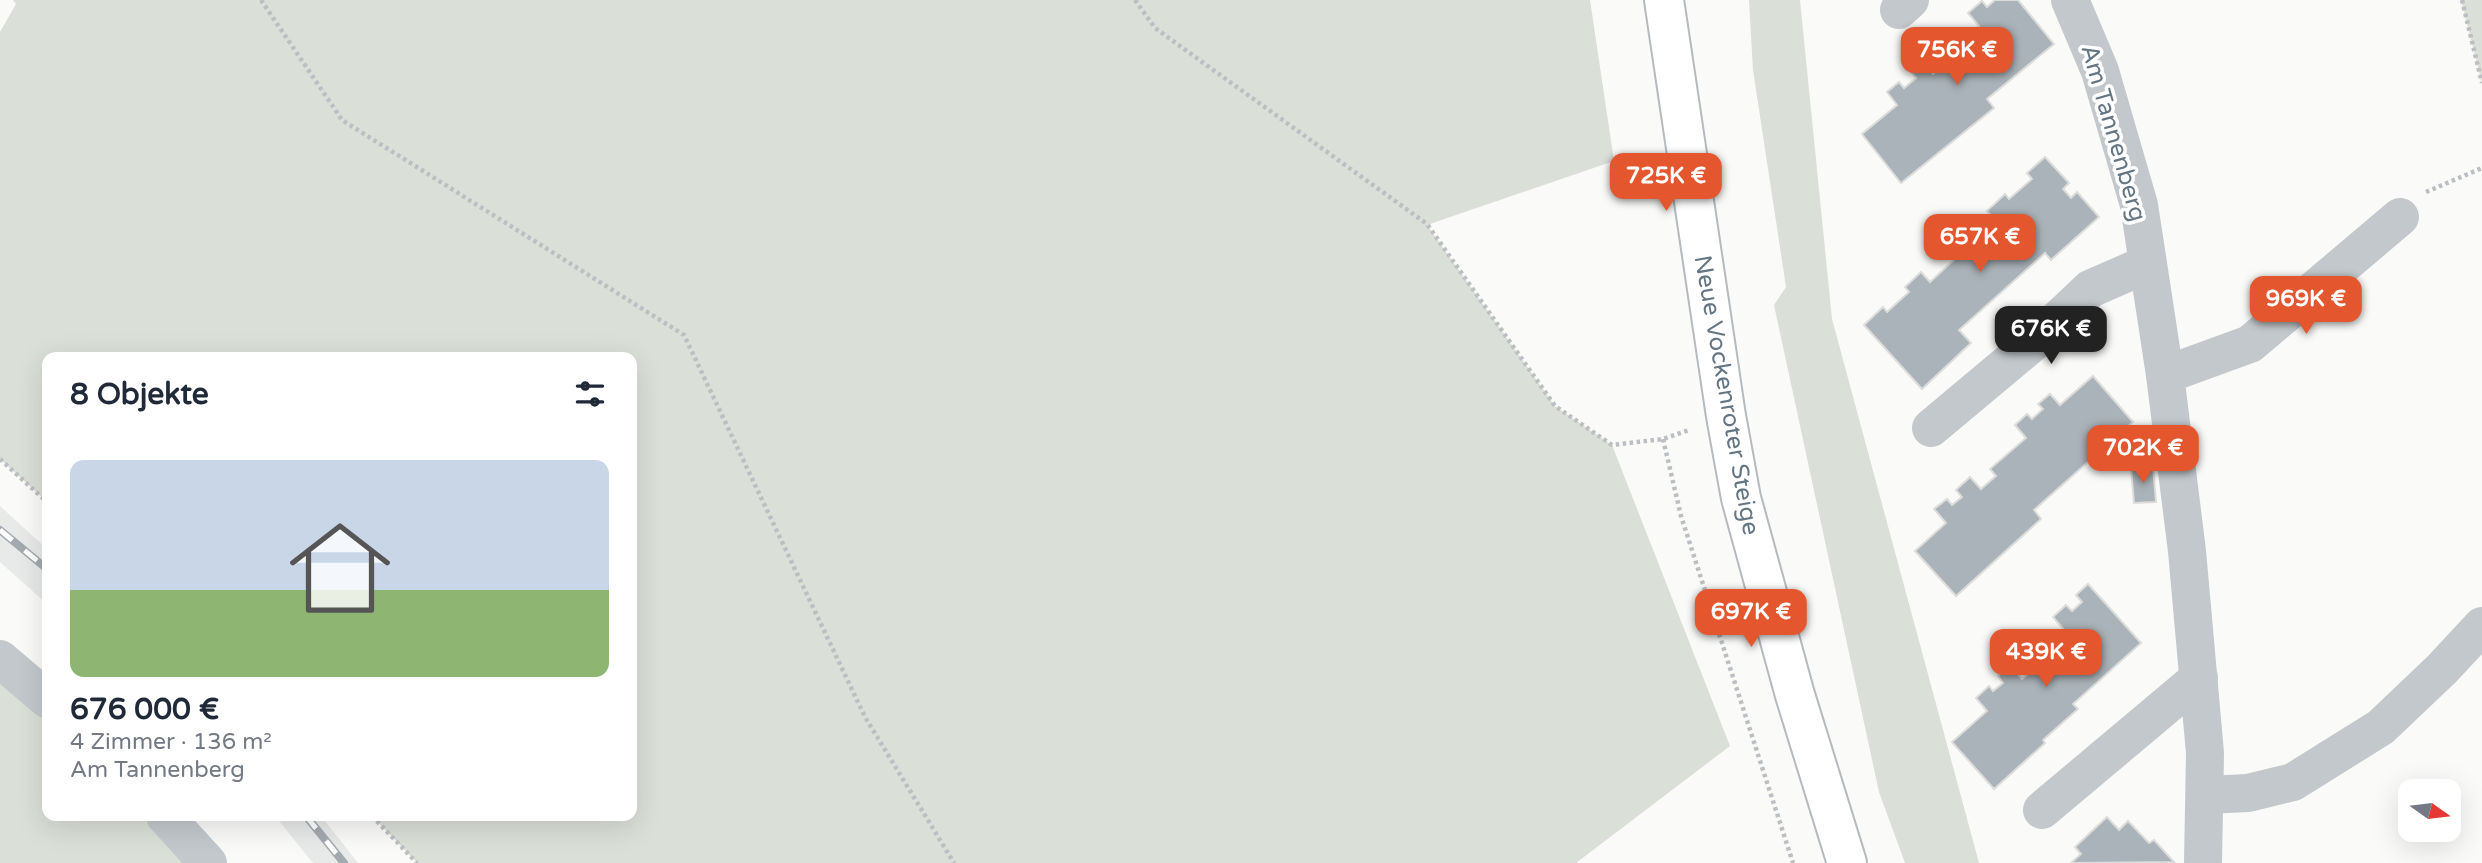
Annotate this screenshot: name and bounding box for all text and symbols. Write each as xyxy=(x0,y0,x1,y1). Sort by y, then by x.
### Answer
pin: 756K € xyxy=(1900,28,2014,87)
text: 756K € xyxy=(1917,36,1997,64)
street label: Am Tannenberg xyxy=(2074,41,2153,225)
pin: 725K € xyxy=(1609,154,1723,213)
text: 725K € xyxy=(1626,162,1706,190)
pin: 657K € xyxy=(1923,215,2037,274)
text: 657K € xyxy=(1940,223,2020,251)
street label: Neue Vockenroter Steige xyxy=(1688,253,1765,537)
pin: 969K € xyxy=(2249,276,2363,336)
text: 969K € xyxy=(2266,285,2346,313)
pin: 676K € xyxy=(1994,306,2108,366)
text: 676K € xyxy=(2011,315,2091,343)
icon: filters xyxy=(571,375,609,413)
text: 8 Objekte xyxy=(70,376,209,413)
pin: 702K € xyxy=(2086,426,2200,485)
text: 702K € xyxy=(2103,434,2183,462)
icon: home xyxy=(277,505,403,631)
pin: 697K € xyxy=(1694,590,1808,649)
text: 697K € xyxy=(1711,598,1791,626)
pin: 439K € xyxy=(1989,630,2103,689)
text: 439K € xyxy=(2006,638,2086,666)
text: 676 000 € xyxy=(70,691,219,728)
text: 4 Zimmer · 136 m² xyxy=(70,728,272,756)
text: Am Tannenberg xyxy=(70,756,245,784)
north arrow xyxy=(2398,779,2460,842)
map controls xyxy=(2398,779,2461,842)

